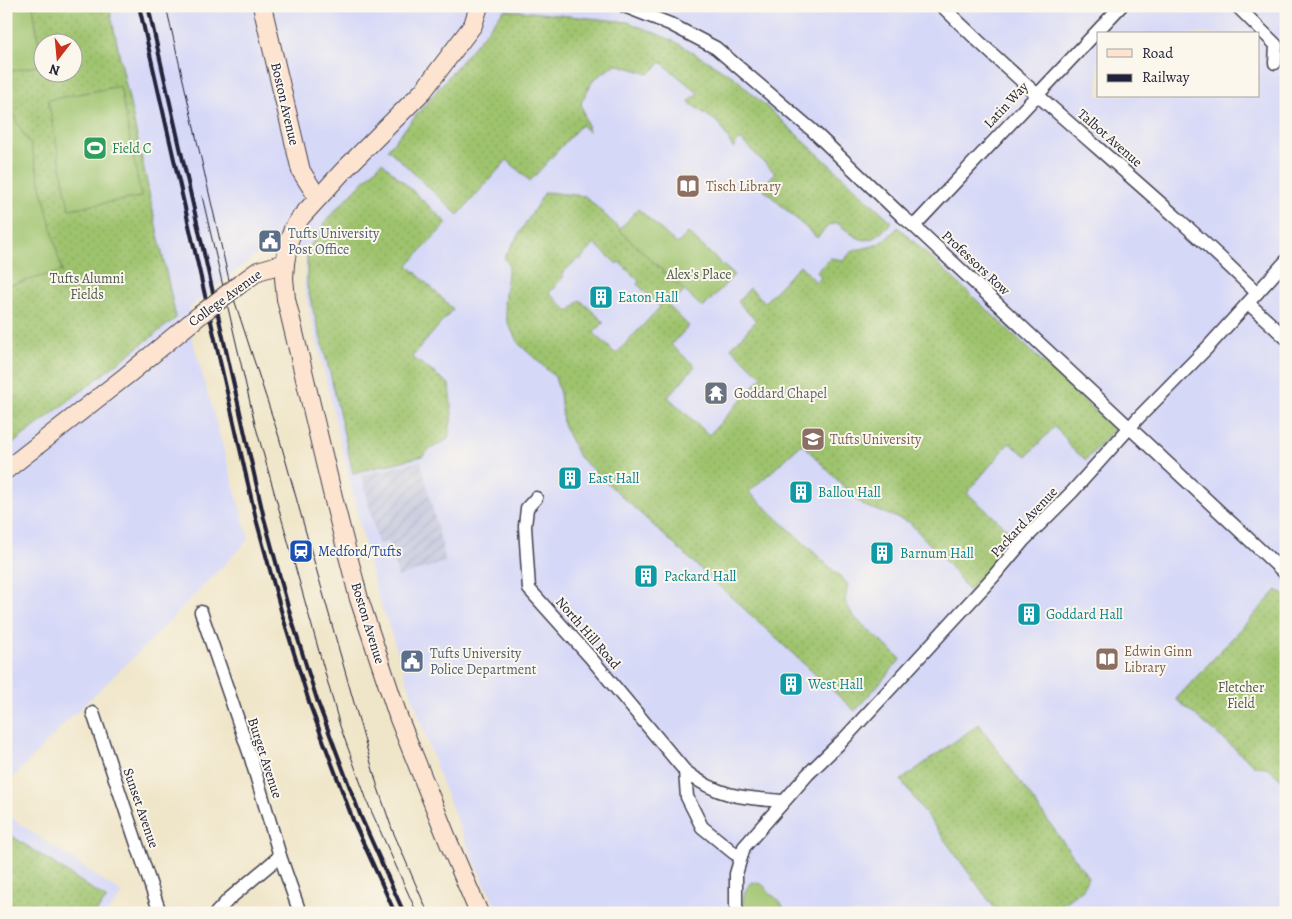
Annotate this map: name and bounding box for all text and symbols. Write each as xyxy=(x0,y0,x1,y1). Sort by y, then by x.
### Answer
north arrow xyxy=(32,32,82,82)
legend xyxy=(1097,32,1260,98)
text: Road xyxy=(1142,43,1174,63)
text: N xyxy=(47,59,62,81)
street label: Boston Avenue xyxy=(266,61,304,147)
text: Railway xyxy=(1142,67,1190,87)
street label: Latin Way xyxy=(980,77,1033,132)
street label: Talbot Avenue xyxy=(1074,105,1146,171)
sports icon: Field C xyxy=(82,135,108,161)
place label: Field C xyxy=(112,139,152,158)
library icon: Tisch Library xyxy=(675,173,701,199)
place label: Tisch Library xyxy=(706,177,781,196)
place label: Tufts University Post Office xyxy=(288,224,380,259)
street label: Professors Row xyxy=(938,226,1014,300)
public building icon: Tufts University Post Office xyxy=(257,228,283,254)
street label: College Avenue xyxy=(185,265,265,331)
park label: Alex's Place xyxy=(665,265,732,284)
park label: Tufts Alumni Fields xyxy=(50,269,124,304)
building icon: Eaton Hall xyxy=(588,284,614,310)
place label: Eaton Hall xyxy=(618,288,679,307)
temple icon: Goddard Chapel xyxy=(703,380,729,406)
place label: Goddard Chapel xyxy=(734,384,828,403)
school or university icon: Tufts University xyxy=(800,426,826,452)
place label: Tufts University xyxy=(830,430,922,449)
building icon: East Hall xyxy=(557,465,583,491)
place label: East Hall xyxy=(588,469,640,488)
building icon: Ballou Hall xyxy=(788,479,814,505)
street label: Packard Avenue xyxy=(986,482,1062,562)
place label: Ballou Hall xyxy=(818,483,881,502)
station icon: Medford/Tufts xyxy=(288,538,314,564)
building icon: Barnum Hall xyxy=(869,540,895,566)
place label: Medford/Tufts xyxy=(318,542,402,561)
place label: Barnum Hall xyxy=(900,544,974,563)
building icon: Packard Hall xyxy=(633,563,659,589)
place label: Packard Hall xyxy=(664,567,737,586)
street label: Boston Avenue xyxy=(347,580,389,666)
street label: North Hill Road xyxy=(551,593,625,674)
building icon: Goddard Hall xyxy=(1016,601,1042,627)
place label: Goddard Hall xyxy=(1046,605,1123,624)
place label: Edwin Ginn Library xyxy=(1124,642,1192,677)
place label: Tufts University Police Department xyxy=(430,644,537,679)
library icon: Edwin Ginn Library xyxy=(1094,646,1120,672)
public building icon: Tufts University Police Department xyxy=(399,648,425,674)
building icon: West Hall xyxy=(778,671,804,697)
place label: West Hall xyxy=(807,675,864,694)
park label: Fletcher Field xyxy=(1218,678,1265,713)
street label: Burget Avenue xyxy=(243,715,287,801)
street label: Sunset Avenue xyxy=(118,765,164,851)

